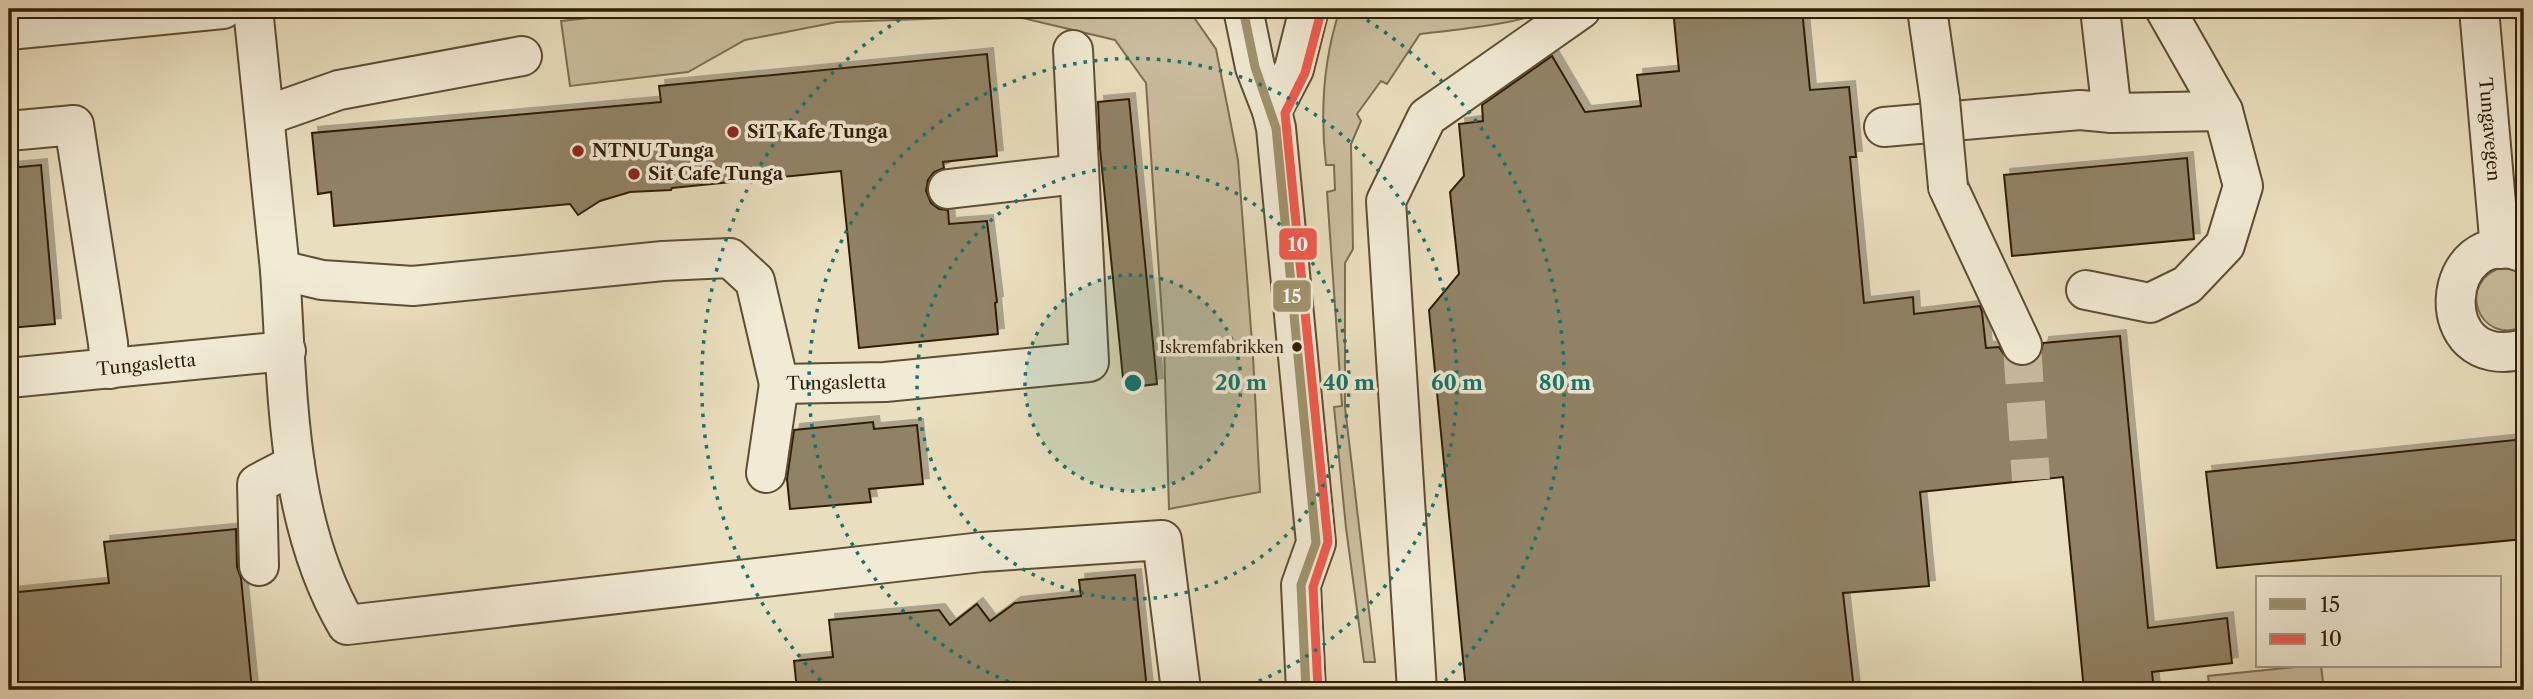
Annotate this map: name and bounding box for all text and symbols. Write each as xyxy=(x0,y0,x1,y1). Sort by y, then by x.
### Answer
street label: Tungavegen xyxy=(2474,77,2505,182)
place label: SiT Kafe Tunga xyxy=(747,121,889,143)
marker: SiT Kafe Tunga xyxy=(725,124,741,140)
place label: NTNU Tunga xyxy=(592,140,715,162)
marker: NTNU Tunga xyxy=(570,143,586,159)
place label: Sit Cafe Tunga xyxy=(648,163,784,185)
marker: Sit Cafe Tunga xyxy=(626,166,642,182)
line badge: 10 xyxy=(1278,227,1318,261)
text: 10 xyxy=(1288,233,1308,256)
line badge: 15 xyxy=(1272,279,1312,313)
text: 15 xyxy=(1282,285,1302,308)
place label: Iskremfabrikken xyxy=(1159,337,1284,357)
marker: Iskremfabrikken xyxy=(1290,340,1304,354)
street label: Tungasletta xyxy=(96,349,198,380)
text: 20 m xyxy=(1215,370,1267,395)
text: 40 m xyxy=(1323,370,1375,395)
text: 60 m xyxy=(1431,370,1483,395)
text: 80 m xyxy=(1539,370,1591,395)
street label: Tungasletta xyxy=(786,371,887,395)
centre of rings xyxy=(1121,371,1145,395)
legend xyxy=(2256,576,2502,668)
text: 15 xyxy=(2320,592,2340,617)
text: 10 xyxy=(2320,626,2342,651)

